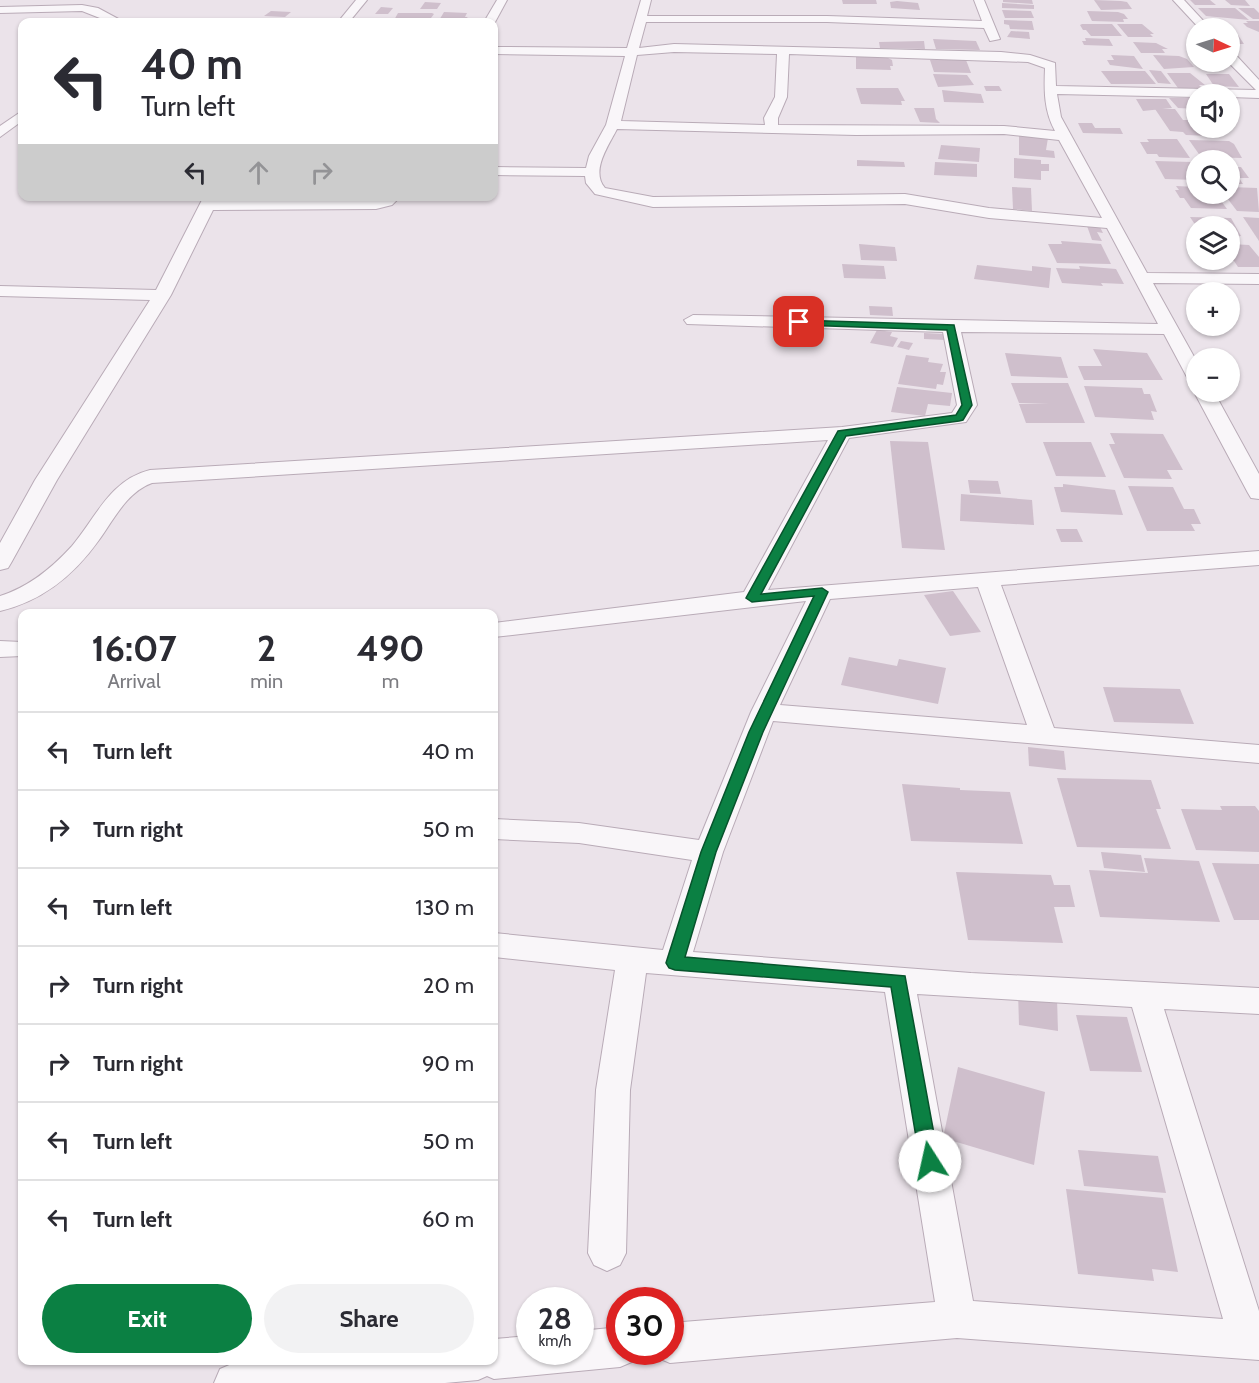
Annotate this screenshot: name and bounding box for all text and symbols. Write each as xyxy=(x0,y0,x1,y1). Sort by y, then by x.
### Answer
north arrow xyxy=(1186,18,1240,72)
map controls xyxy=(1186,18,1240,402)
text: 40 m xyxy=(141,38,243,90)
icon: left xyxy=(42,42,120,120)
button: sound xyxy=(1186,84,1240,138)
text: Turn left xyxy=(141,90,235,123)
button: search xyxy=(1186,150,1240,204)
icon: left xyxy=(179,156,212,189)
icon: ahead xyxy=(242,156,275,189)
icon: right xyxy=(305,156,338,189)
button: layers xyxy=(1186,216,1240,270)
button: + xyxy=(1186,282,1240,336)
pin xyxy=(773,296,824,347)
icon: arrive xyxy=(782,305,815,338)
button: − xyxy=(1186,348,1240,402)
text: 16:07 xyxy=(91,626,177,670)
text: 2 xyxy=(257,626,276,670)
text: 490 xyxy=(357,626,425,670)
text: Arrival xyxy=(107,669,161,693)
text: min xyxy=(250,669,283,693)
text: m xyxy=(382,669,399,693)
icon: left xyxy=(42,735,75,768)
text: Turn left xyxy=(93,738,172,765)
text: 40 m xyxy=(422,738,474,765)
icon: right xyxy=(42,813,75,846)
text: Turn right xyxy=(93,816,183,843)
text: 50 m xyxy=(422,816,474,843)
icon: left xyxy=(42,891,75,924)
text: Turn left xyxy=(93,894,172,921)
text: 130 m xyxy=(415,894,474,921)
icon: right xyxy=(42,969,75,1002)
text: Turn right xyxy=(93,972,183,999)
text: 20 m xyxy=(423,972,474,999)
icon: right xyxy=(42,1047,75,1080)
text: Turn right xyxy=(93,1050,183,1077)
text: 90 m xyxy=(422,1050,474,1077)
icon: left xyxy=(42,1125,75,1158)
text: Turn left xyxy=(93,1128,172,1155)
text: 50 m xyxy=(422,1128,474,1155)
position arrow xyxy=(898,1129,962,1193)
icon: left xyxy=(42,1203,75,1236)
text: Turn left xyxy=(93,1206,172,1233)
text: 60 m xyxy=(422,1206,474,1233)
button: Exit xyxy=(42,1284,252,1353)
button: Share xyxy=(264,1284,474,1353)
speed limit sign: 30 xyxy=(606,1287,684,1365)
text: 28 xyxy=(538,1300,572,1337)
text: km/h xyxy=(539,1332,571,1350)

